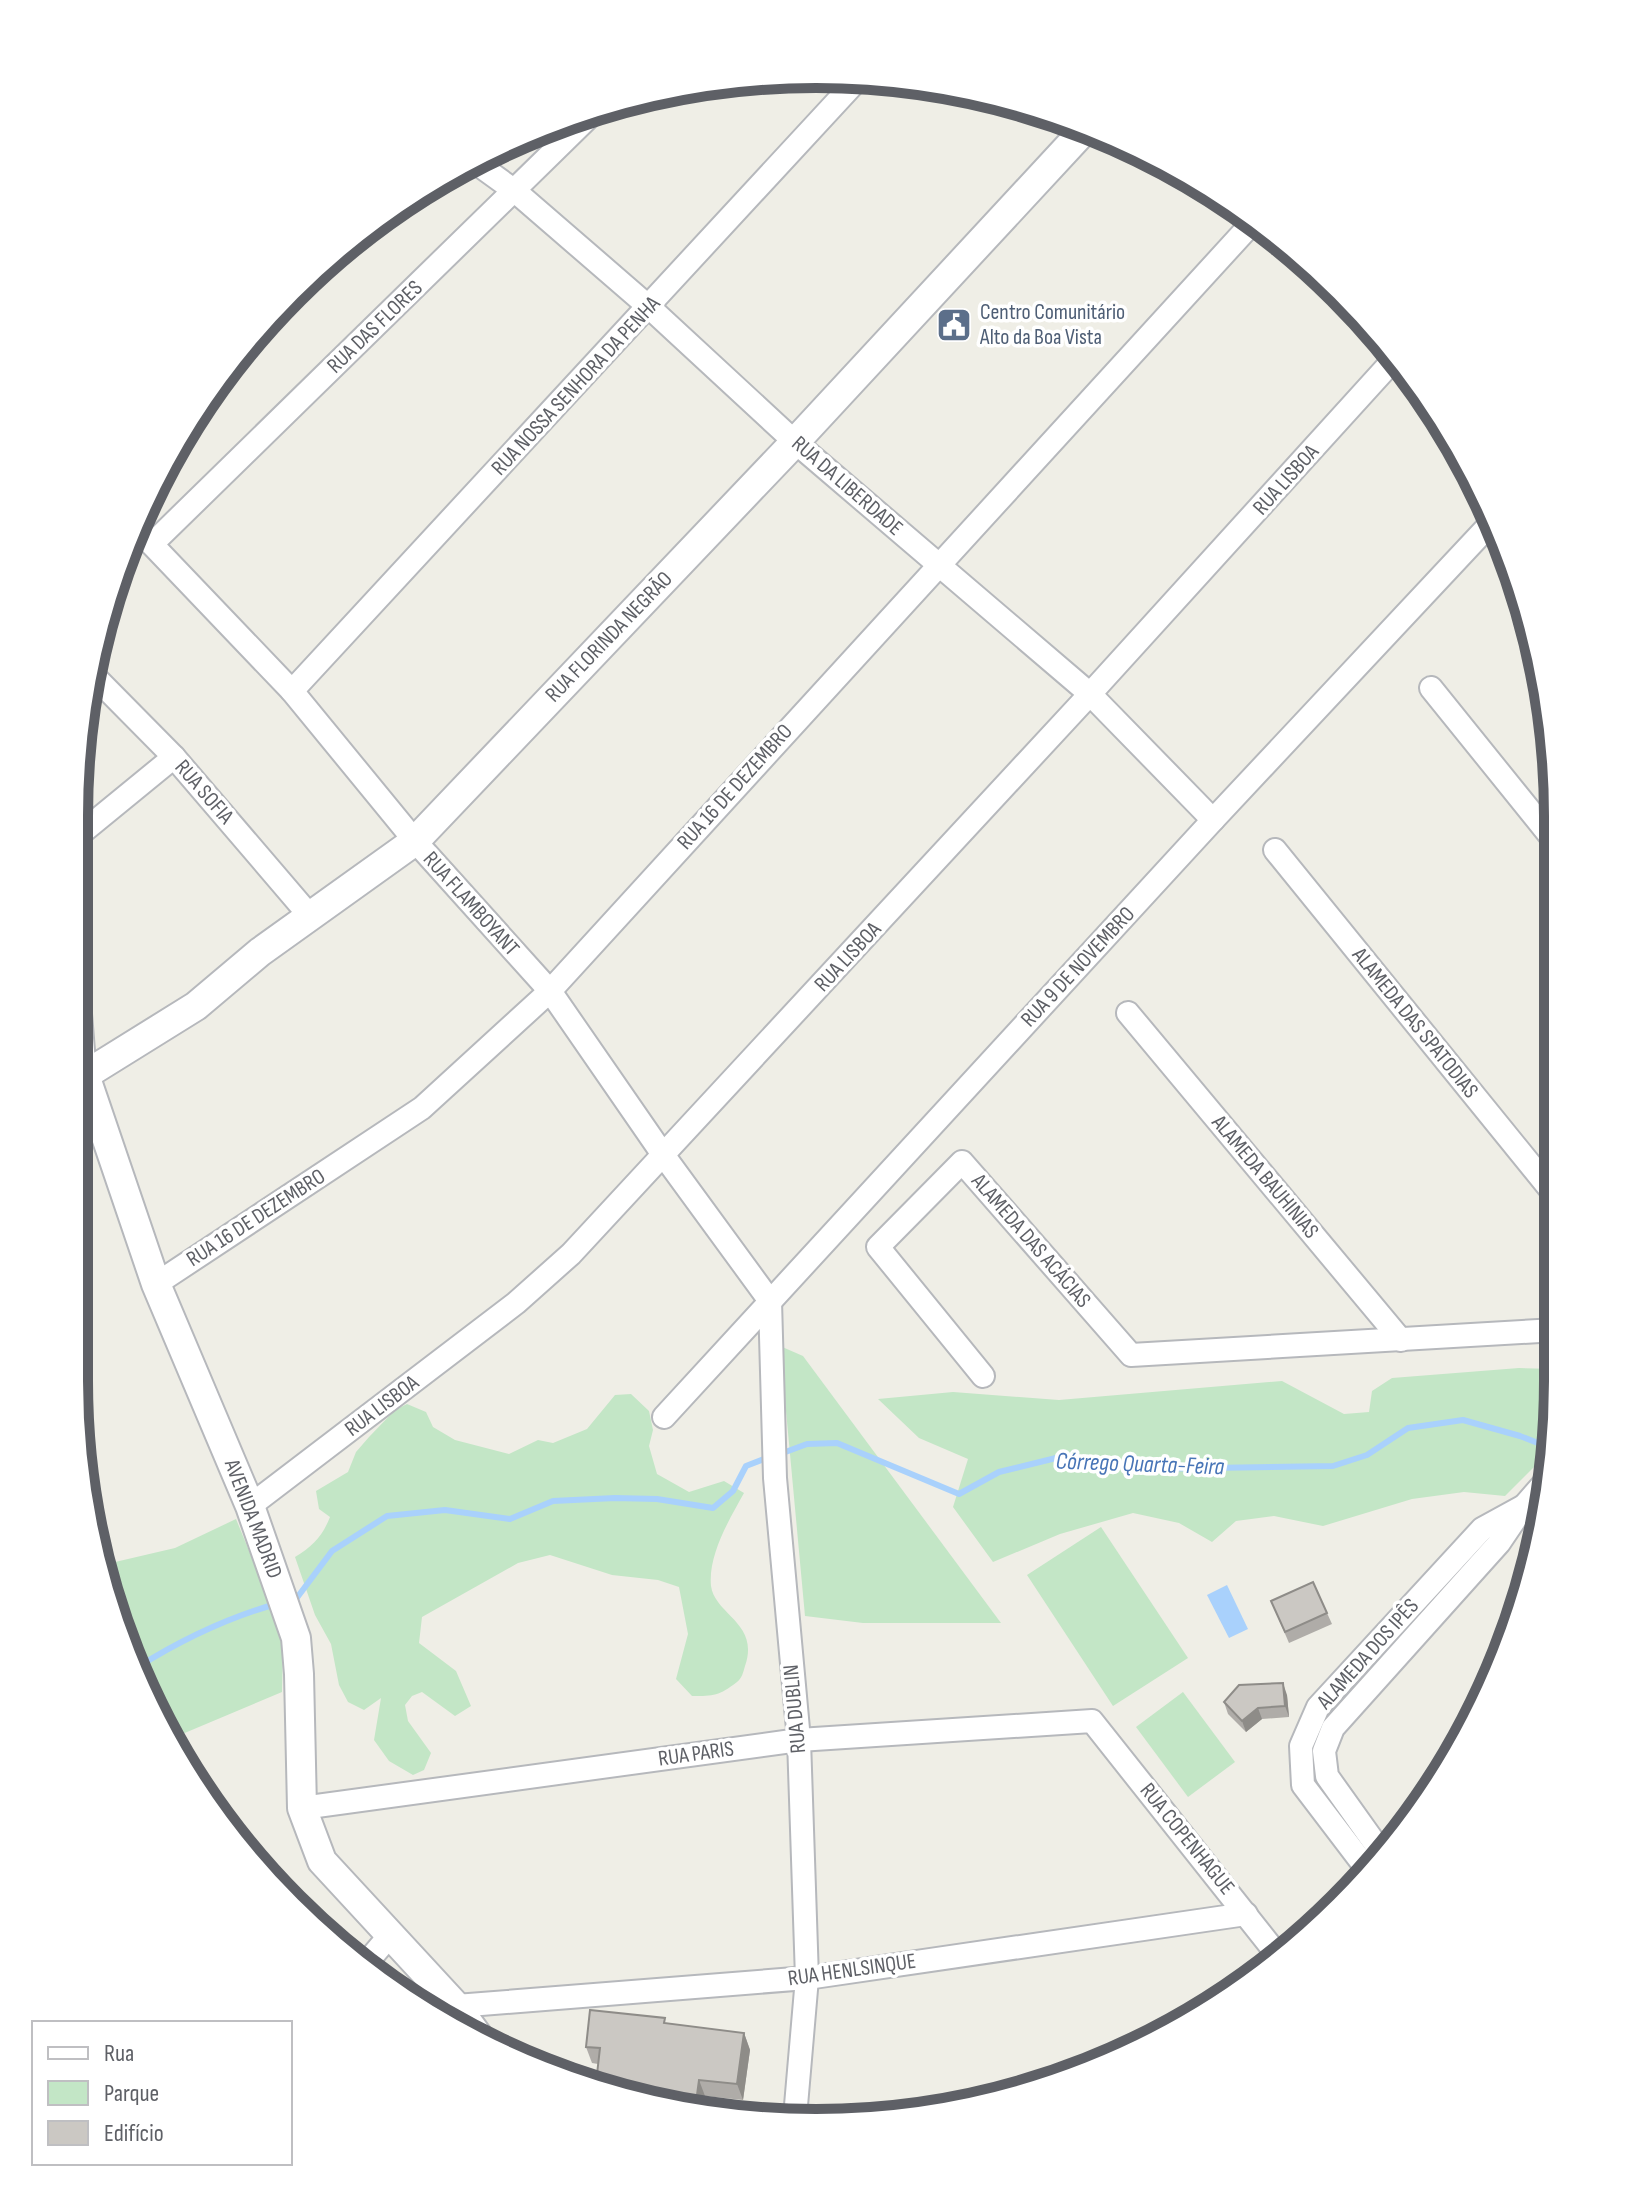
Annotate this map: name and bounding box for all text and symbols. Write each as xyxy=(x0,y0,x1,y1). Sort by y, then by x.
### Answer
street label: RUA DAS FLORES xyxy=(322,275,428,379)
street label: RUA NOSSA SENHORA DA PENHA xyxy=(486,290,666,481)
place label: Centro Comunitário Alto da Boa Vista xyxy=(979,299,1125,351)
public building icon: Centro Comunitário Alto da Boa Vista xyxy=(935,306,973,344)
street label: RUA DA LIBERDADE xyxy=(786,430,908,542)
street label: RUA LISBOA xyxy=(1247,439,1325,521)
street label: RUA FLORINDA NEGRÃO xyxy=(540,566,678,708)
street label: RUA 16 DE DEZEMBRO xyxy=(672,719,798,855)
street label: RUA SOFIA xyxy=(169,754,240,830)
street label: RUA FLAMBOYANT xyxy=(417,846,525,962)
street label: RUA 9 DE NOVEMBRO xyxy=(1015,901,1141,1033)
street label: RUA LISBOA xyxy=(809,916,887,998)
street label: ALAMEDA DAS SPATODIAS xyxy=(1345,942,1484,1104)
street label: ALAMEDA BAUHINIAS xyxy=(1205,1109,1324,1244)
street label: RUA 16 DE DEZEMBRO xyxy=(182,1163,330,1273)
street label: ALAMEDA DAS ACÁCIAS xyxy=(965,1168,1097,1314)
street label: RUA LISBOA xyxy=(340,1369,425,1443)
water label: Córrego Quarta-Feira xyxy=(1055,1447,1225,1481)
street label: AVENIDA MADRID xyxy=(218,1455,288,1582)
street label: ALAMEDA DOS IPÊS xyxy=(1311,1593,1425,1716)
street label: RUA DUBLIN xyxy=(778,1663,812,1755)
street label: RUA PARIS xyxy=(657,1735,735,1773)
street label: RUA COPENHAGUE xyxy=(1134,1778,1240,1900)
street label: RUA HENLSINQUE xyxy=(786,1948,918,1992)
legend xyxy=(32,2021,292,2165)
text: Rua xyxy=(104,2039,134,2068)
text: Parque xyxy=(104,2079,159,2108)
text: Edifício xyxy=(104,2119,164,2148)

